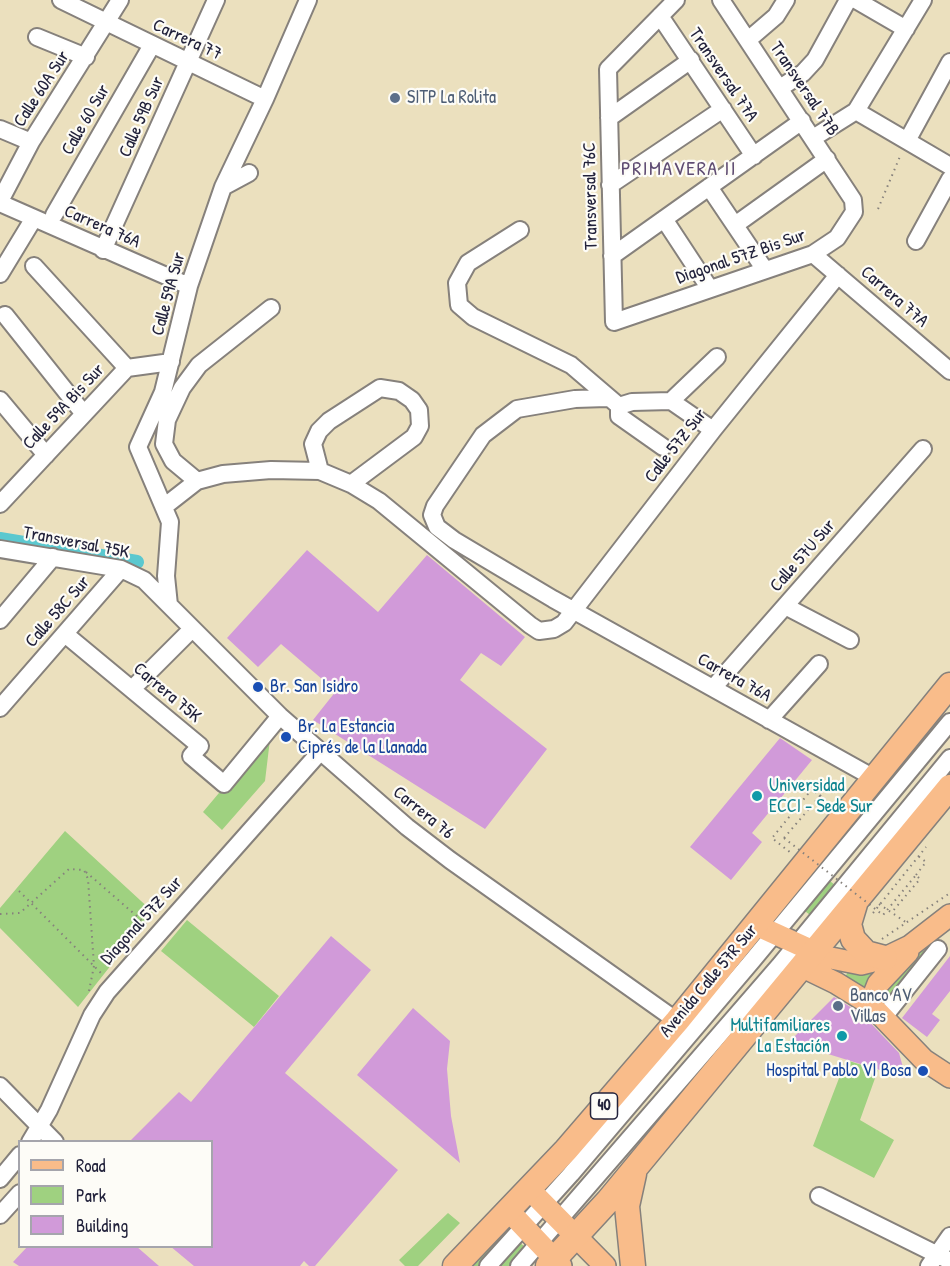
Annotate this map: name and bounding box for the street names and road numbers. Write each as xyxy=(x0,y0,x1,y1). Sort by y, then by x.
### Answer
street label: Carrera 77 xyxy=(149,15,225,65)
street label: Transversal 77A xyxy=(684,24,762,126)
street label: Transversal 77B xyxy=(765,38,843,140)
street label: Calle 60A Sur xyxy=(9,47,75,131)
street label: Calle 59B Sur xyxy=(115,73,169,161)
street label: Calle 60 Sur xyxy=(57,81,115,159)
street label: Transversal 76C xyxy=(579,142,603,250)
street label: Carrera 76A xyxy=(61,201,143,253)
street label: Diagonal 57Z Bis Sur xyxy=(673,225,809,289)
street label: Calle 59A Sur xyxy=(148,250,190,338)
street label: Carrera 77A xyxy=(856,262,932,332)
street label: Calle 59A Bis Sur xyxy=(19,360,109,454)
street label: Calle 57Z Sur xyxy=(640,405,712,487)
street label: Calle 57U Sur xyxy=(766,515,840,597)
street label: Transversal 75K xyxy=(21,522,131,564)
street label: Calle 58C Sur xyxy=(21,572,95,652)
street label: Carrera 76A xyxy=(693,649,775,707)
street label: Carrera 75K xyxy=(129,658,205,728)
street label: Carrera 76 xyxy=(388,782,458,844)
street label: Diagonal 57Z Sur xyxy=(97,872,187,970)
street label: Avenida Calle 57R Sur xyxy=(655,920,763,1042)
road number: 40 xyxy=(590,1093,618,1119)

